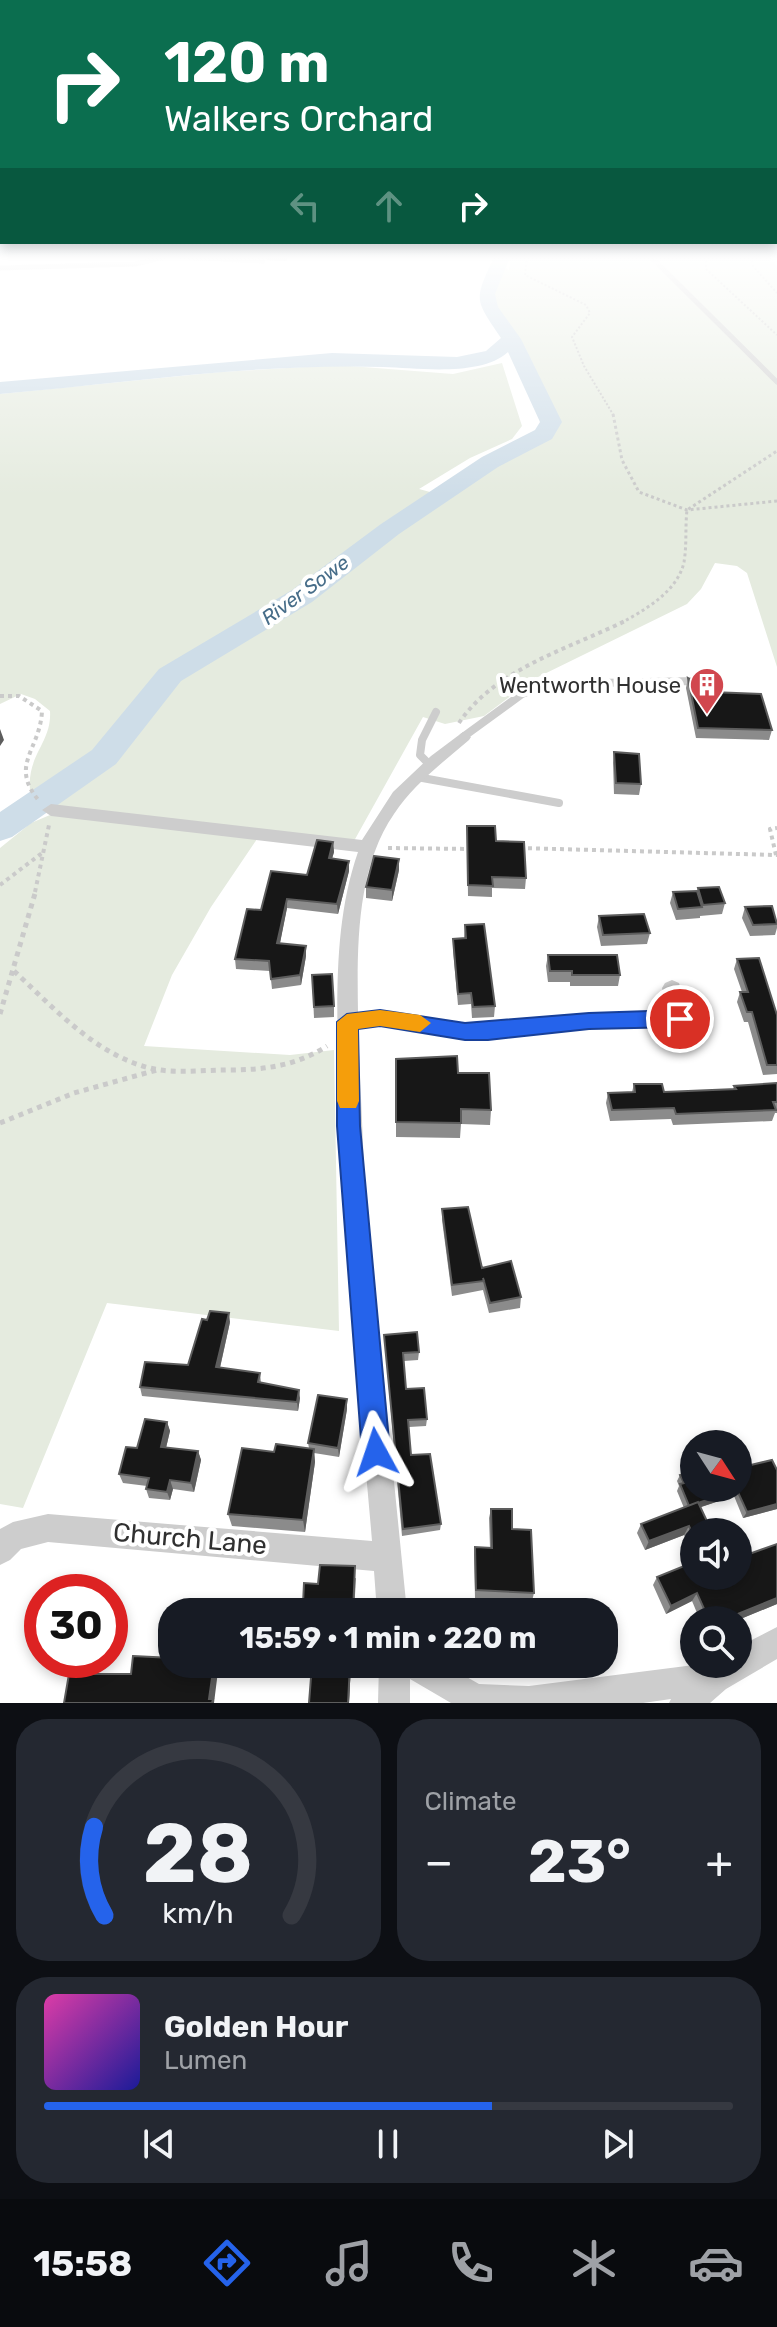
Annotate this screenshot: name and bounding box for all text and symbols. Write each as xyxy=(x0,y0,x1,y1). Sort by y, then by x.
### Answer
text: 120 m xyxy=(164,30,330,96)
icon: right xyxy=(32,32,136,136)
text: Walkers Orchard xyxy=(164,97,433,140)
icon: left xyxy=(283,184,327,228)
icon: ahead xyxy=(367,184,411,228)
icon: right xyxy=(451,184,495,228)
water label: River Sowe xyxy=(256,550,354,630)
building icon: Wentworth House xyxy=(688,666,726,716)
place label: Wentworth House xyxy=(499,672,681,699)
pin xyxy=(646,985,714,1053)
icon: arrive xyxy=(658,997,702,1041)
position arrow xyxy=(334,1410,418,1494)
north arrow xyxy=(680,1430,752,1502)
map controls xyxy=(680,1430,752,1678)
street label: Church Lane xyxy=(112,1517,268,1561)
button: sound xyxy=(680,1518,752,1590)
speed limit sign: 30 xyxy=(24,1574,128,1678)
button: search xyxy=(680,1606,752,1678)
text: 15:59 · 1 min · 220 m xyxy=(240,1620,536,1656)
text: Climate xyxy=(425,1786,517,1817)
text: 28 xyxy=(143,1804,253,1903)
text: 23° xyxy=(528,1826,631,1897)
text: − xyxy=(425,1836,453,1888)
text: + xyxy=(706,1836,733,1888)
text: km/h xyxy=(163,1896,234,1930)
text: Golden Hour xyxy=(164,2009,348,2045)
text: Lumen xyxy=(164,2045,247,2076)
icon: previous xyxy=(137,2122,181,2166)
icon: pause xyxy=(366,2122,410,2166)
icon: next xyxy=(596,2122,640,2166)
icon: directions xyxy=(199,2235,255,2291)
icon: music xyxy=(321,2235,377,2291)
icon: phone xyxy=(443,2235,499,2291)
icon: climate xyxy=(566,2235,622,2291)
icon: car xyxy=(688,2235,744,2291)
text: 15:58 xyxy=(33,2242,132,2285)

